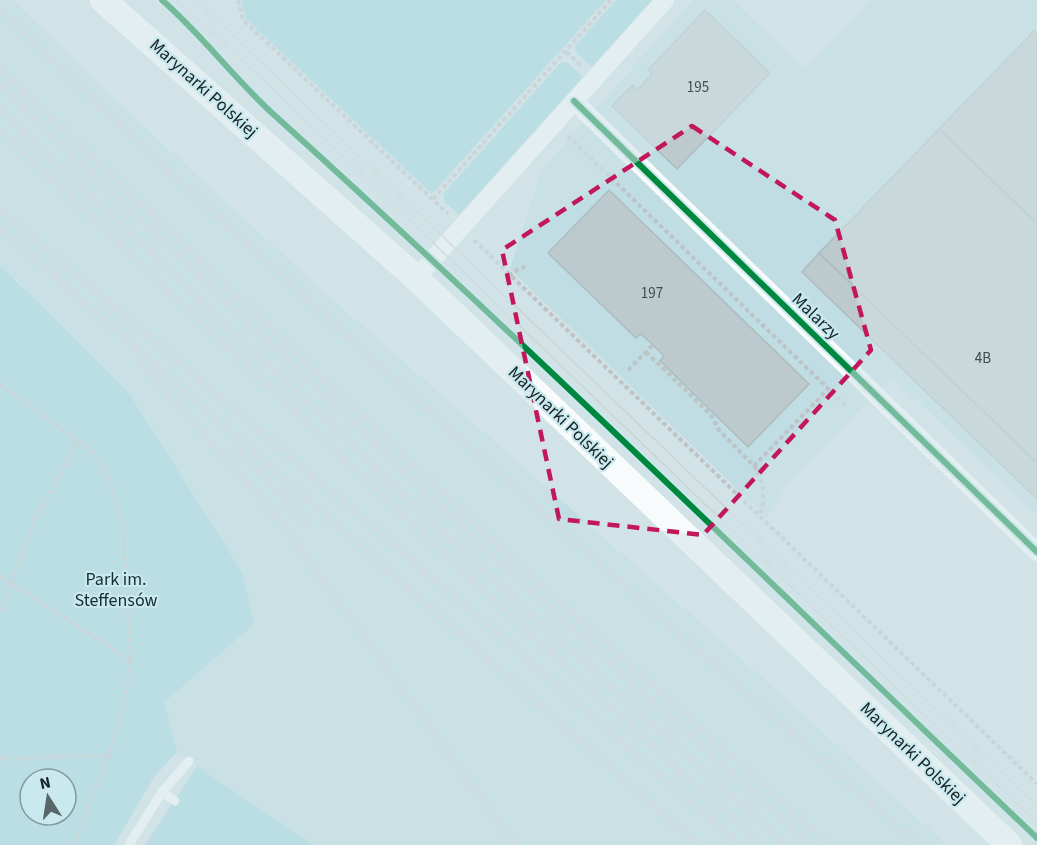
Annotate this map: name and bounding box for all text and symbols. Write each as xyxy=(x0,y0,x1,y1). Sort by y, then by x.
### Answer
street label: Marynarki Polskiej xyxy=(144,33,263,144)
house number: 195 xyxy=(687,77,709,98)
house number: 197 xyxy=(641,283,663,304)
street label: Malarzy xyxy=(786,287,846,346)
house number: 4B xyxy=(975,348,991,369)
street label: Marynarki Polskiej xyxy=(502,361,619,474)
park label: Park im. Steffensów xyxy=(74,567,158,613)
street label: Marynarki Polskiej xyxy=(854,697,971,810)
north arrow xyxy=(18,767,78,827)
text: N xyxy=(38,771,53,795)

